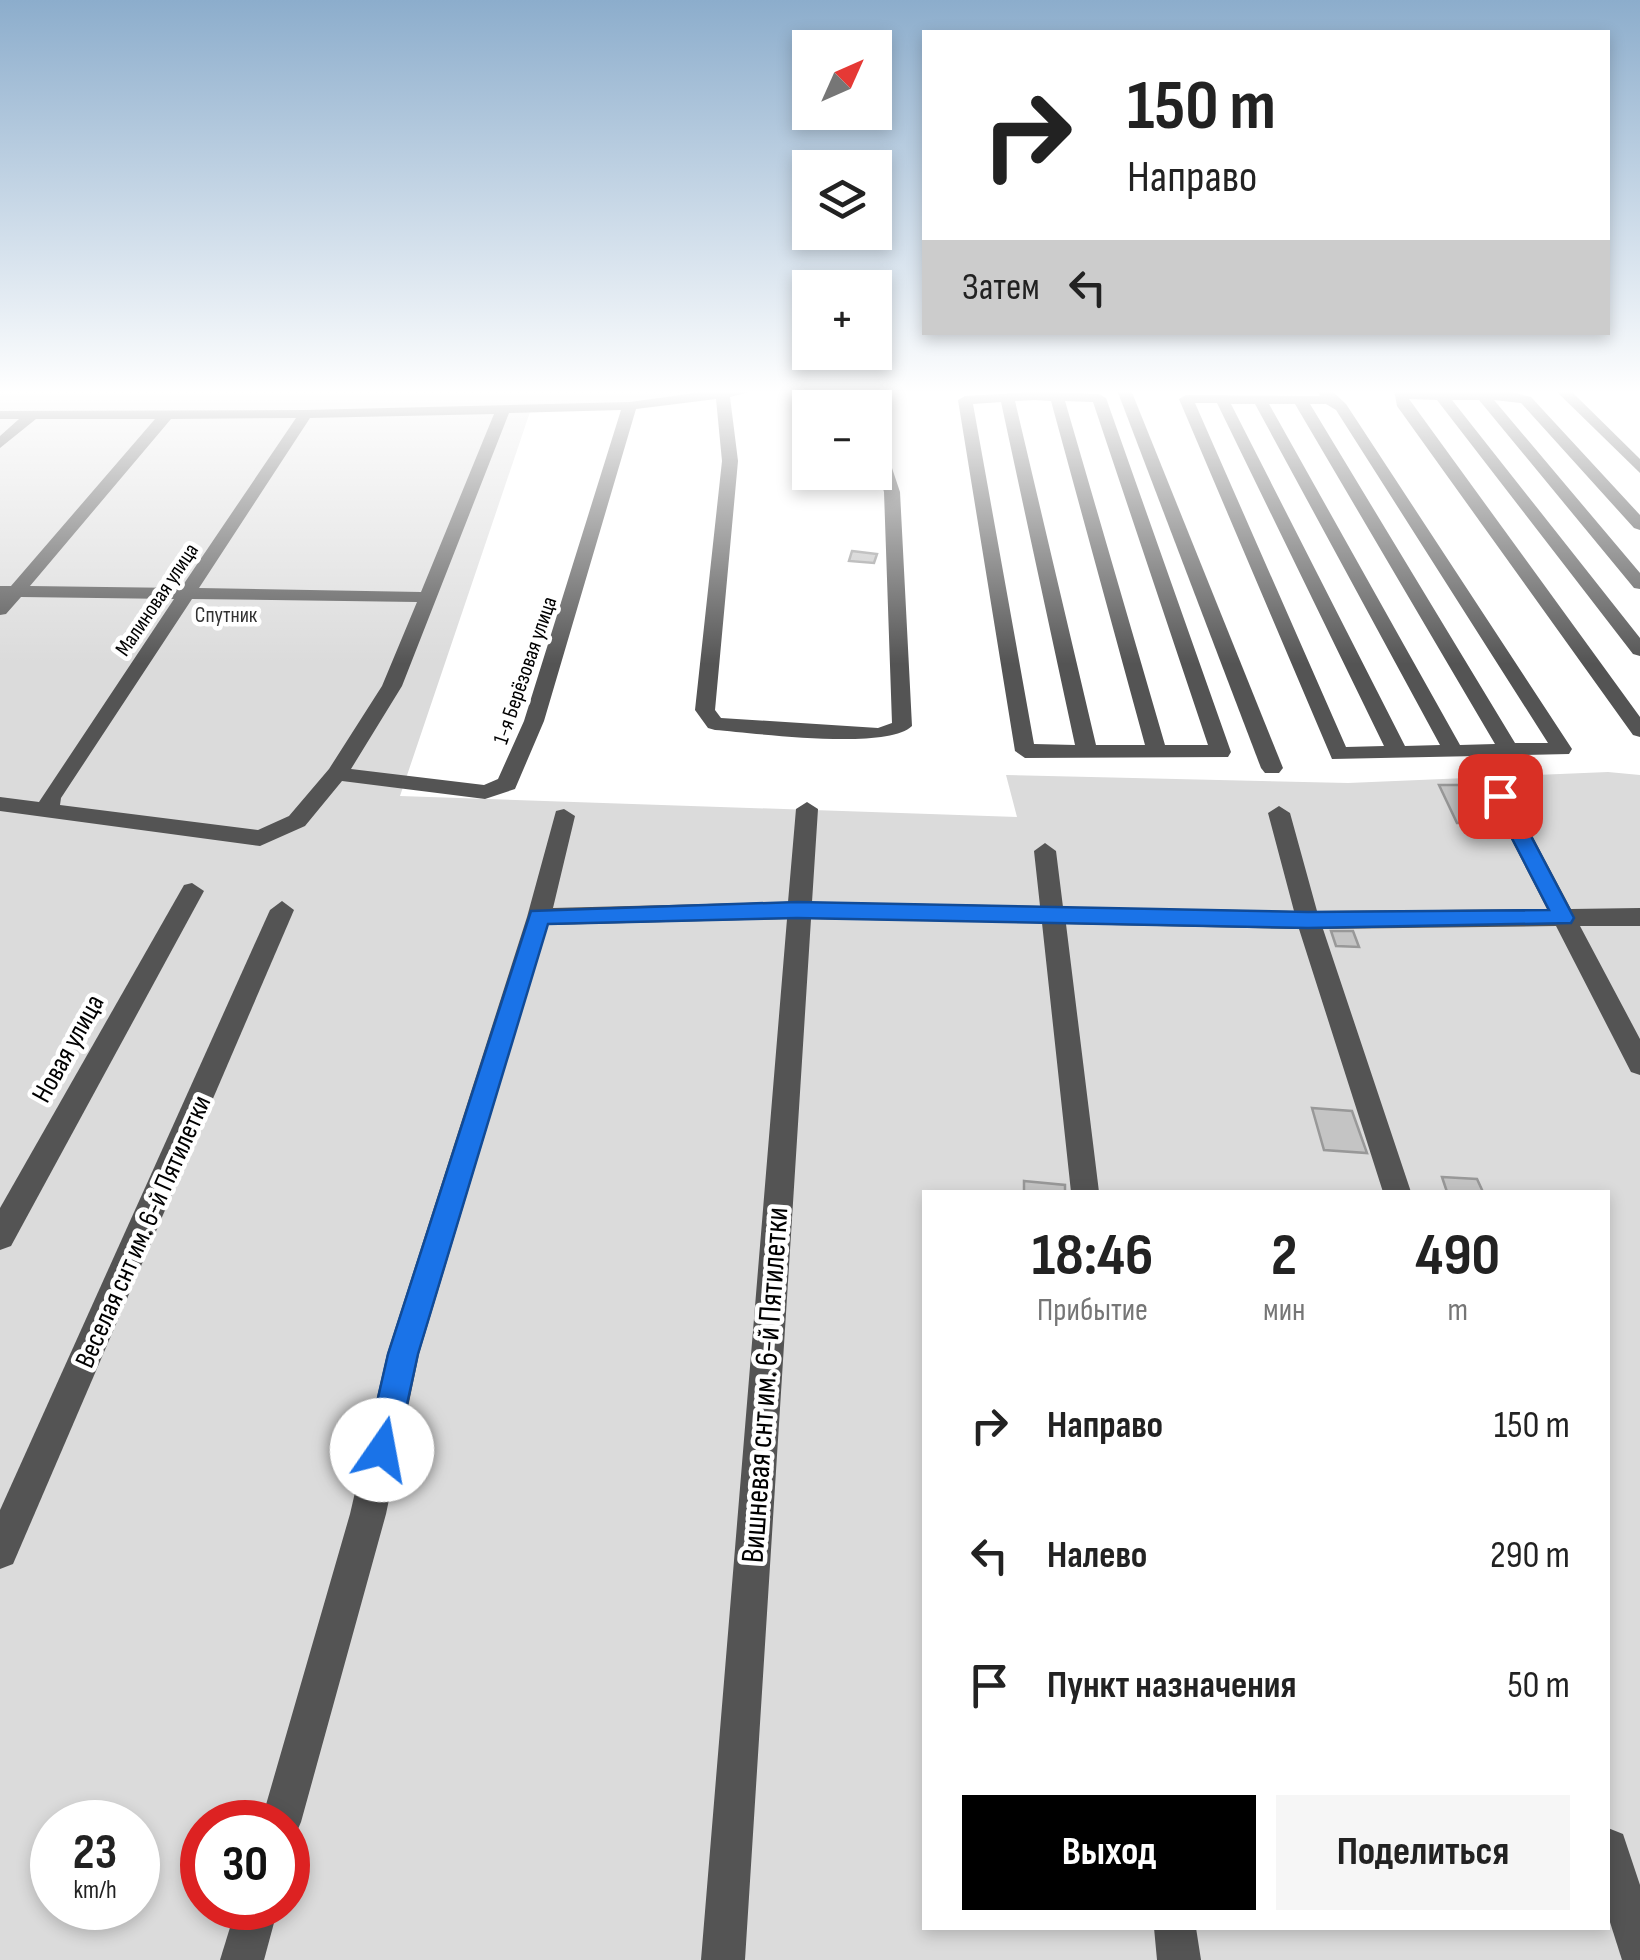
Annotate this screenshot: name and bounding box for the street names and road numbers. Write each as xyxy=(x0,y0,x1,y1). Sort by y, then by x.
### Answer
street label: Малиновая улица xyxy=(110,538,205,661)
street label: 1-я Берёзовая улица xyxy=(488,593,563,748)
street label: Новая улица xyxy=(25,989,111,1108)
street label: Веселая снт им. 6-й Пятилетки xyxy=(68,1090,218,1373)
street label: Вишневая снт им. 6-й Пятилетки xyxy=(734,1206,797,1564)

